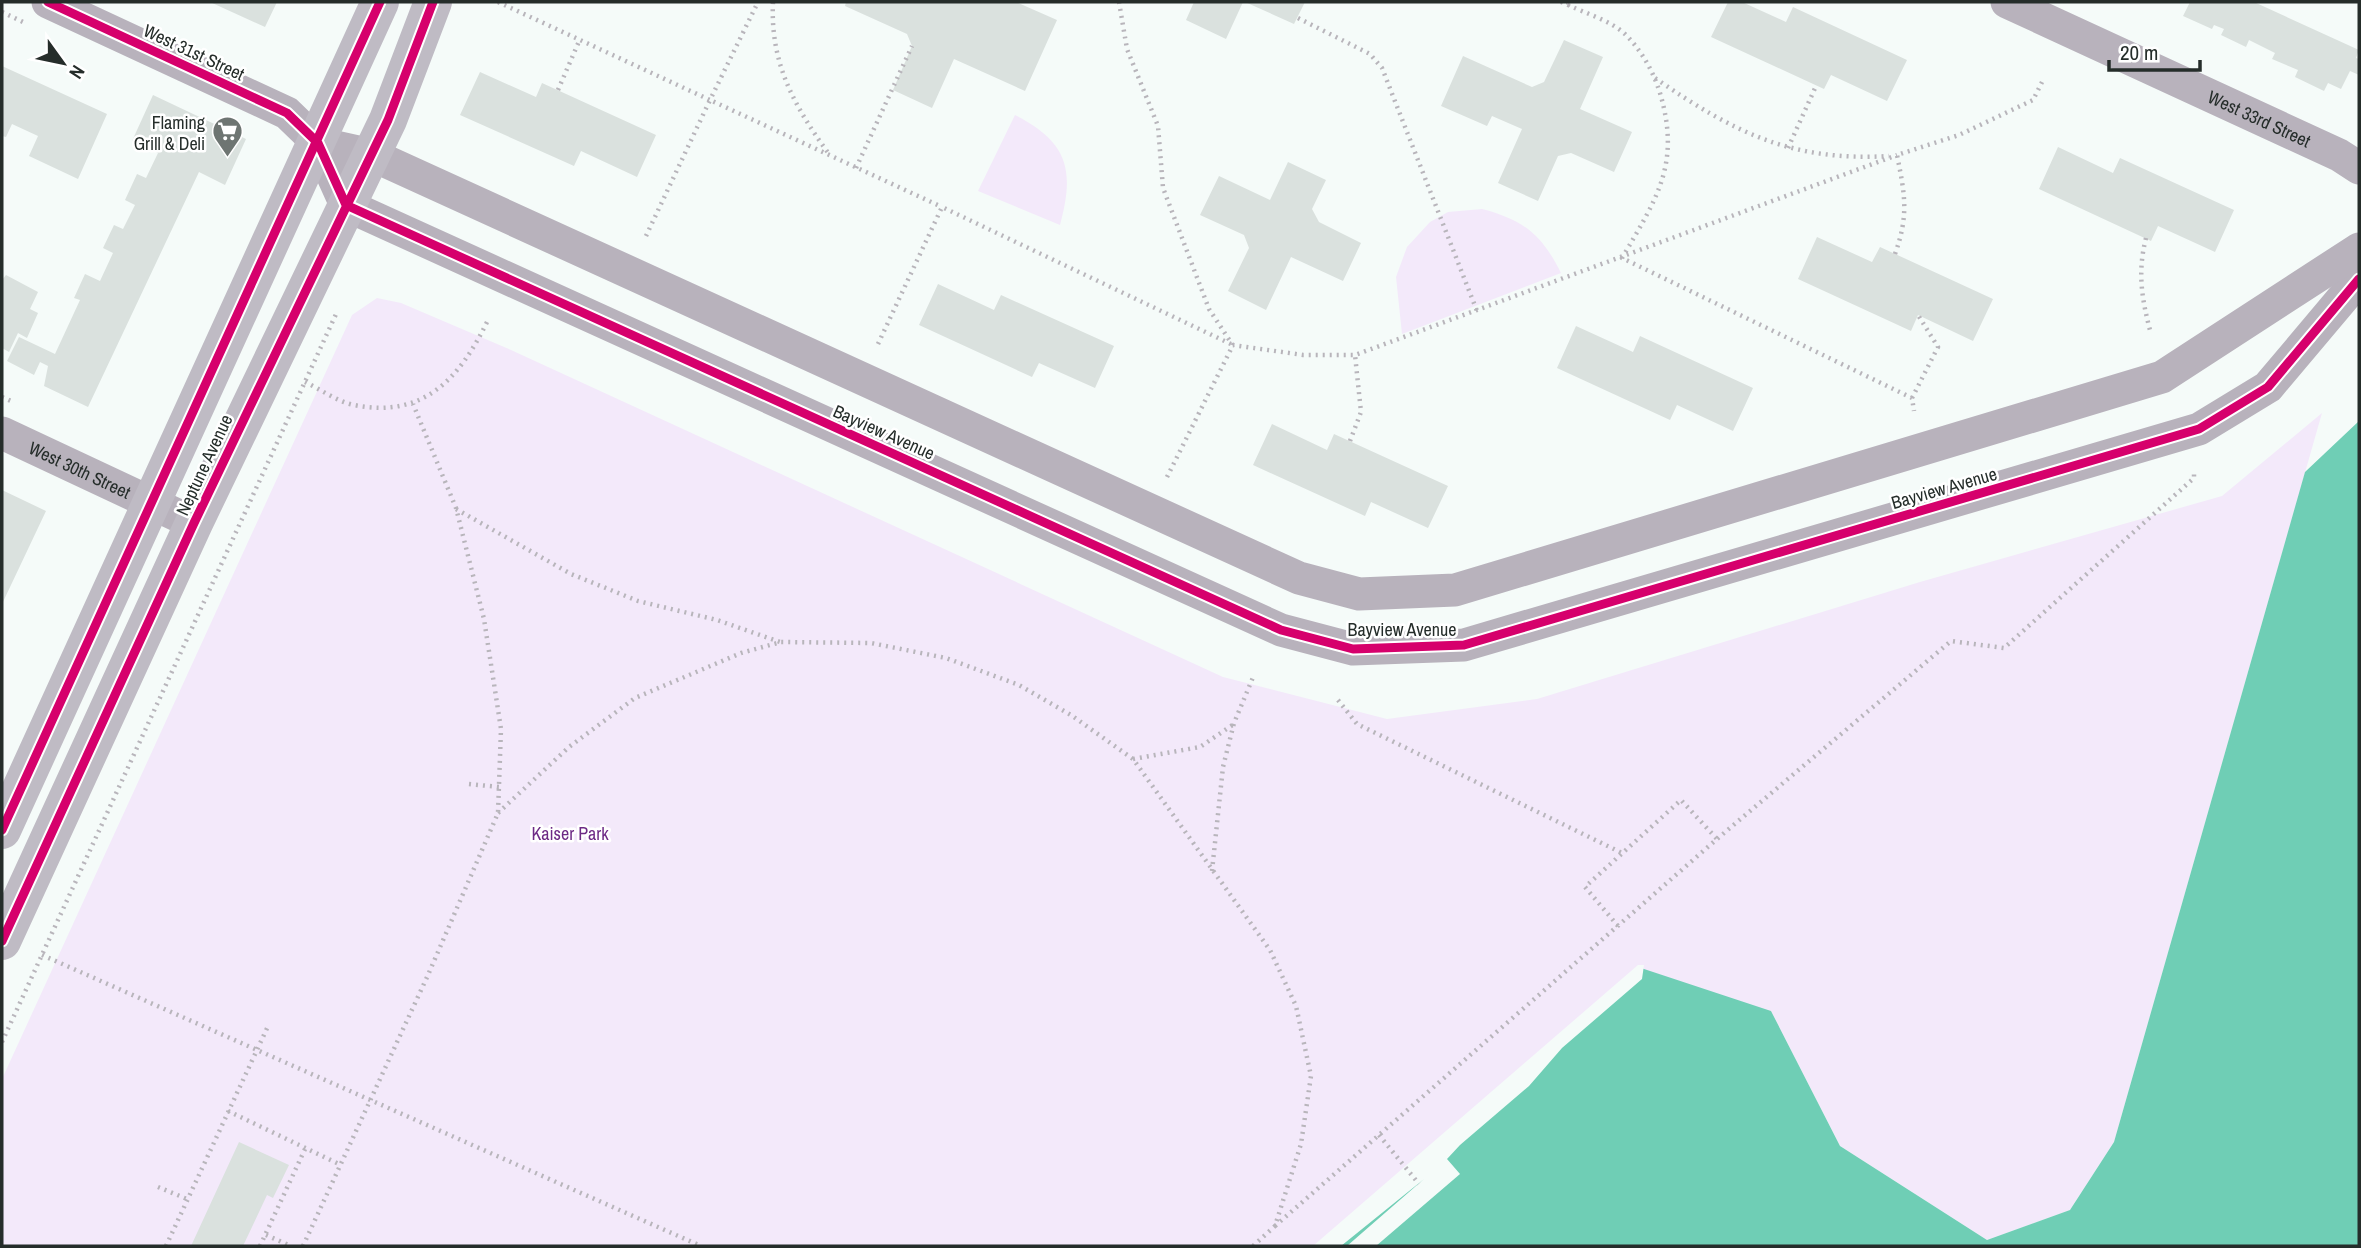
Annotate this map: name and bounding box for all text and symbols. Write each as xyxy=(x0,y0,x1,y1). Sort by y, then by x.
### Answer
street label: West 31st Street xyxy=(139,18,249,86)
north arrow xyxy=(28,28,98,98)
scale bar xyxy=(2109,28,2200,72)
text: 20 m xyxy=(2120,38,2158,67)
text: N xyxy=(63,60,91,84)
street label: West 33rd Street xyxy=(2204,84,2315,153)
place label: Flaming Grill & Deli xyxy=(134,110,206,156)
supermarket icon: Flaming Grill & Deli xyxy=(211,115,245,159)
street label: Bayview Avenue xyxy=(829,398,939,466)
street label: Neptune Avenue xyxy=(170,410,238,520)
street label: West 30th Street xyxy=(25,435,135,504)
street label: Bayview Avenue xyxy=(1888,461,2000,515)
street label: Bayview Avenue xyxy=(1348,617,1456,642)
park label: Kaiser Park xyxy=(531,821,609,846)

